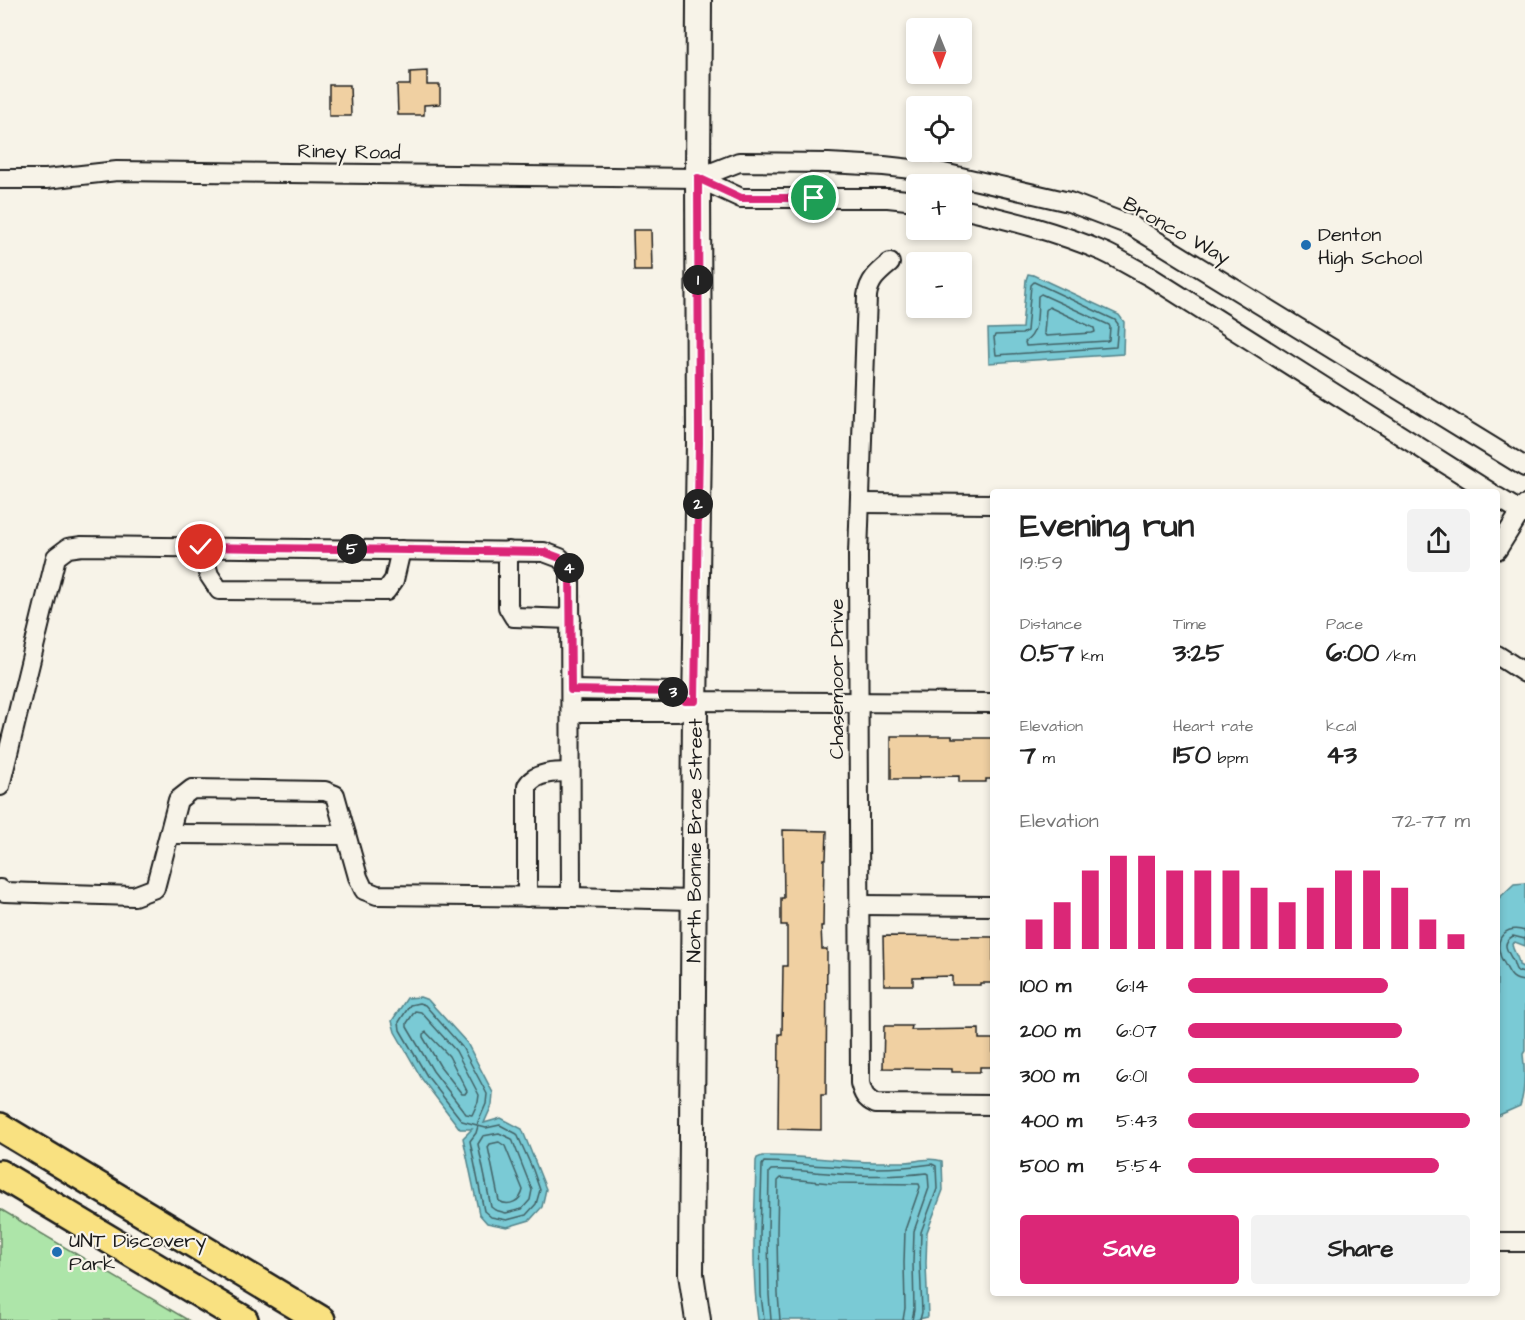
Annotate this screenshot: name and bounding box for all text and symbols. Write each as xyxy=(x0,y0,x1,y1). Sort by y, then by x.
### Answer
north arrow xyxy=(906,18,972,84)
map controls xyxy=(906,18,972,318)
button: locate xyxy=(906,96,972,162)
street label: Riney Road xyxy=(297,137,401,168)
pin xyxy=(788,172,839,223)
button: + xyxy=(906,174,972,240)
icon: arrive xyxy=(797,181,830,214)
street label: Bronco Way xyxy=(1117,190,1235,273)
place label: Denton High School xyxy=(1318,221,1422,273)
marker: Denton High School xyxy=(1299,238,1313,252)
button: − xyxy=(906,252,972,318)
pin: 1 xyxy=(683,265,713,295)
text: 1 xyxy=(697,269,699,291)
pin: 2 xyxy=(683,489,713,519)
text: 2 xyxy=(693,493,703,515)
text: Evening run xyxy=(1020,503,1194,549)
button: share xyxy=(1407,509,1470,572)
pin xyxy=(175,521,226,572)
icon: check xyxy=(184,530,217,563)
pin: 5 xyxy=(337,534,367,564)
text: 5 xyxy=(346,538,358,560)
text: 19:59 xyxy=(1020,549,1063,577)
pin: 4 xyxy=(554,553,584,583)
text: 4 xyxy=(564,557,574,579)
street label: Chasemoor Drive xyxy=(823,599,851,759)
text: Distance xyxy=(1020,613,1082,635)
text: Time xyxy=(1173,613,1207,635)
text: Pace xyxy=(1326,613,1363,635)
text: 0.57 xyxy=(1020,635,1074,671)
text: 3:25 xyxy=(1173,635,1224,671)
text: 6:00 xyxy=(1326,635,1379,671)
text: km xyxy=(1074,645,1103,667)
text: /km xyxy=(1379,645,1415,667)
pin: 3 xyxy=(658,677,688,707)
text: 3 xyxy=(669,681,677,703)
text: Elevation xyxy=(1020,715,1083,737)
text: Heart rate xyxy=(1173,715,1253,737)
text: kcal xyxy=(1326,715,1357,737)
street label: North Bonnie Brae Street xyxy=(680,718,710,963)
text: 7 xyxy=(1020,737,1036,773)
text: 150 xyxy=(1173,737,1211,773)
text: 43 xyxy=(1326,737,1357,773)
text: m xyxy=(1036,747,1055,769)
text: bpm xyxy=(1211,747,1248,769)
text: Elevation xyxy=(1020,807,1099,835)
text: 72–77 m xyxy=(1392,807,1470,835)
text: 100 m xyxy=(1020,972,1071,1000)
text: 6:14 xyxy=(1116,972,1148,1000)
text: 200 m xyxy=(1020,1017,1080,1045)
text: 6:07 xyxy=(1116,1017,1157,1045)
text: 300 m xyxy=(1020,1062,1079,1090)
text: 6:01 xyxy=(1116,1062,1147,1090)
text: 400 m xyxy=(1020,1107,1082,1135)
text: 5:43 xyxy=(1116,1107,1157,1135)
text: 500 m xyxy=(1020,1152,1083,1180)
text: 5:54 xyxy=(1116,1152,1161,1180)
button: Save xyxy=(1020,1215,1239,1284)
button: Share xyxy=(1251,1215,1470,1284)
place label: UNT Discovery Park xyxy=(69,1227,206,1278)
marker: UNT Discovery Park xyxy=(50,1245,64,1259)

